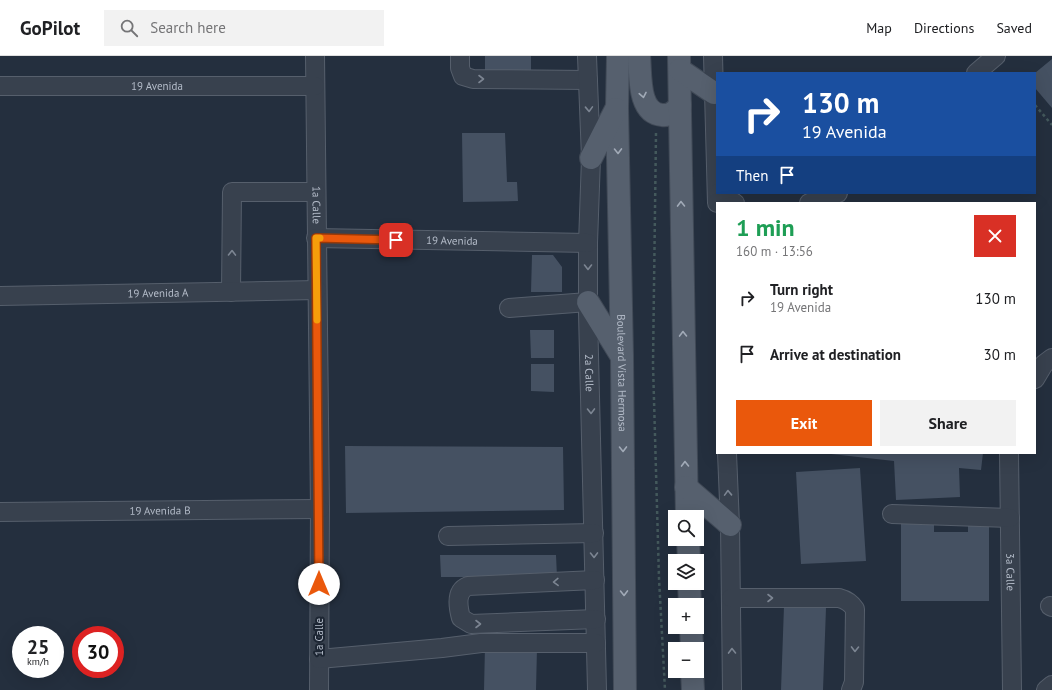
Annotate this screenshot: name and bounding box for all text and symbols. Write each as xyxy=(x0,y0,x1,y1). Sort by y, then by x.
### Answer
search box xyxy=(104,10,384,46)
text: GoPilot xyxy=(20,16,80,40)
icon: search xyxy=(118,17,140,39)
text: Search here xyxy=(150,18,226,37)
text: Map xyxy=(866,19,892,37)
text: Directions xyxy=(914,19,974,37)
text: Saved xyxy=(996,19,1032,37)
one-way arrow xyxy=(478,75,484,83)
street label: 19 Avenida xyxy=(131,79,183,93)
text: 130 m xyxy=(802,84,879,121)
icon: right xyxy=(736,88,788,140)
one-way arrow xyxy=(638,92,646,98)
one-way arrow xyxy=(585,106,593,112)
text: 19 Avenida xyxy=(802,120,887,143)
one-way arrow xyxy=(614,148,622,154)
icon: arrive xyxy=(776,164,798,186)
text: Then xyxy=(736,166,768,185)
street label: 1a Calle xyxy=(309,186,324,224)
one-way arrow xyxy=(677,201,685,207)
text: 1 min xyxy=(736,212,795,243)
button: close xyxy=(974,215,1016,257)
pin xyxy=(379,223,413,257)
icon: arrive xyxy=(385,229,407,251)
street label: 19 Avenida xyxy=(426,233,478,248)
text: 160 m · 13:56 xyxy=(736,243,813,260)
one-way arrow xyxy=(228,250,236,256)
one-way arrow xyxy=(584,264,592,270)
text: Turn right xyxy=(770,280,833,299)
street label: 19 Avenida A xyxy=(127,285,189,301)
icon: right xyxy=(736,287,758,309)
text: 130 m xyxy=(975,289,1016,308)
text: 19 Avenida xyxy=(770,299,831,316)
street label: Boulevard Vista Hermosa xyxy=(614,314,630,432)
one-way arrow xyxy=(679,331,687,337)
icon: arrive xyxy=(736,343,758,365)
text: Arrive at destination xyxy=(770,345,901,364)
text: 30 m xyxy=(983,345,1016,364)
street label: 2a Calle xyxy=(582,354,597,392)
button: Exit xyxy=(736,400,872,446)
button: Share xyxy=(880,400,1016,446)
one-way arrow xyxy=(587,408,595,414)
one-way arrow xyxy=(619,446,627,452)
one-way arrow xyxy=(681,461,690,467)
one-way arrow xyxy=(724,490,733,496)
street label: 19 Avenida B xyxy=(129,503,191,518)
map controls xyxy=(668,510,704,678)
button: search xyxy=(668,510,704,546)
one-way arrow xyxy=(590,552,598,558)
street label: 3a Calle xyxy=(1003,553,1018,591)
button: layers xyxy=(668,554,704,590)
position arrow xyxy=(298,563,340,605)
one-way arrow xyxy=(553,578,559,587)
one-way arrow xyxy=(620,590,628,596)
one-way arrow xyxy=(767,594,773,602)
button: + xyxy=(668,598,704,634)
street label: 1a Calle xyxy=(312,618,326,656)
one-way arrow xyxy=(476,620,482,628)
speed limit sign: 30 xyxy=(72,626,124,678)
text: 25 xyxy=(27,634,49,660)
button: − xyxy=(668,642,704,678)
one-way arrow xyxy=(851,646,859,652)
one-way arrow xyxy=(728,648,736,654)
text: km/h xyxy=(27,655,49,668)

